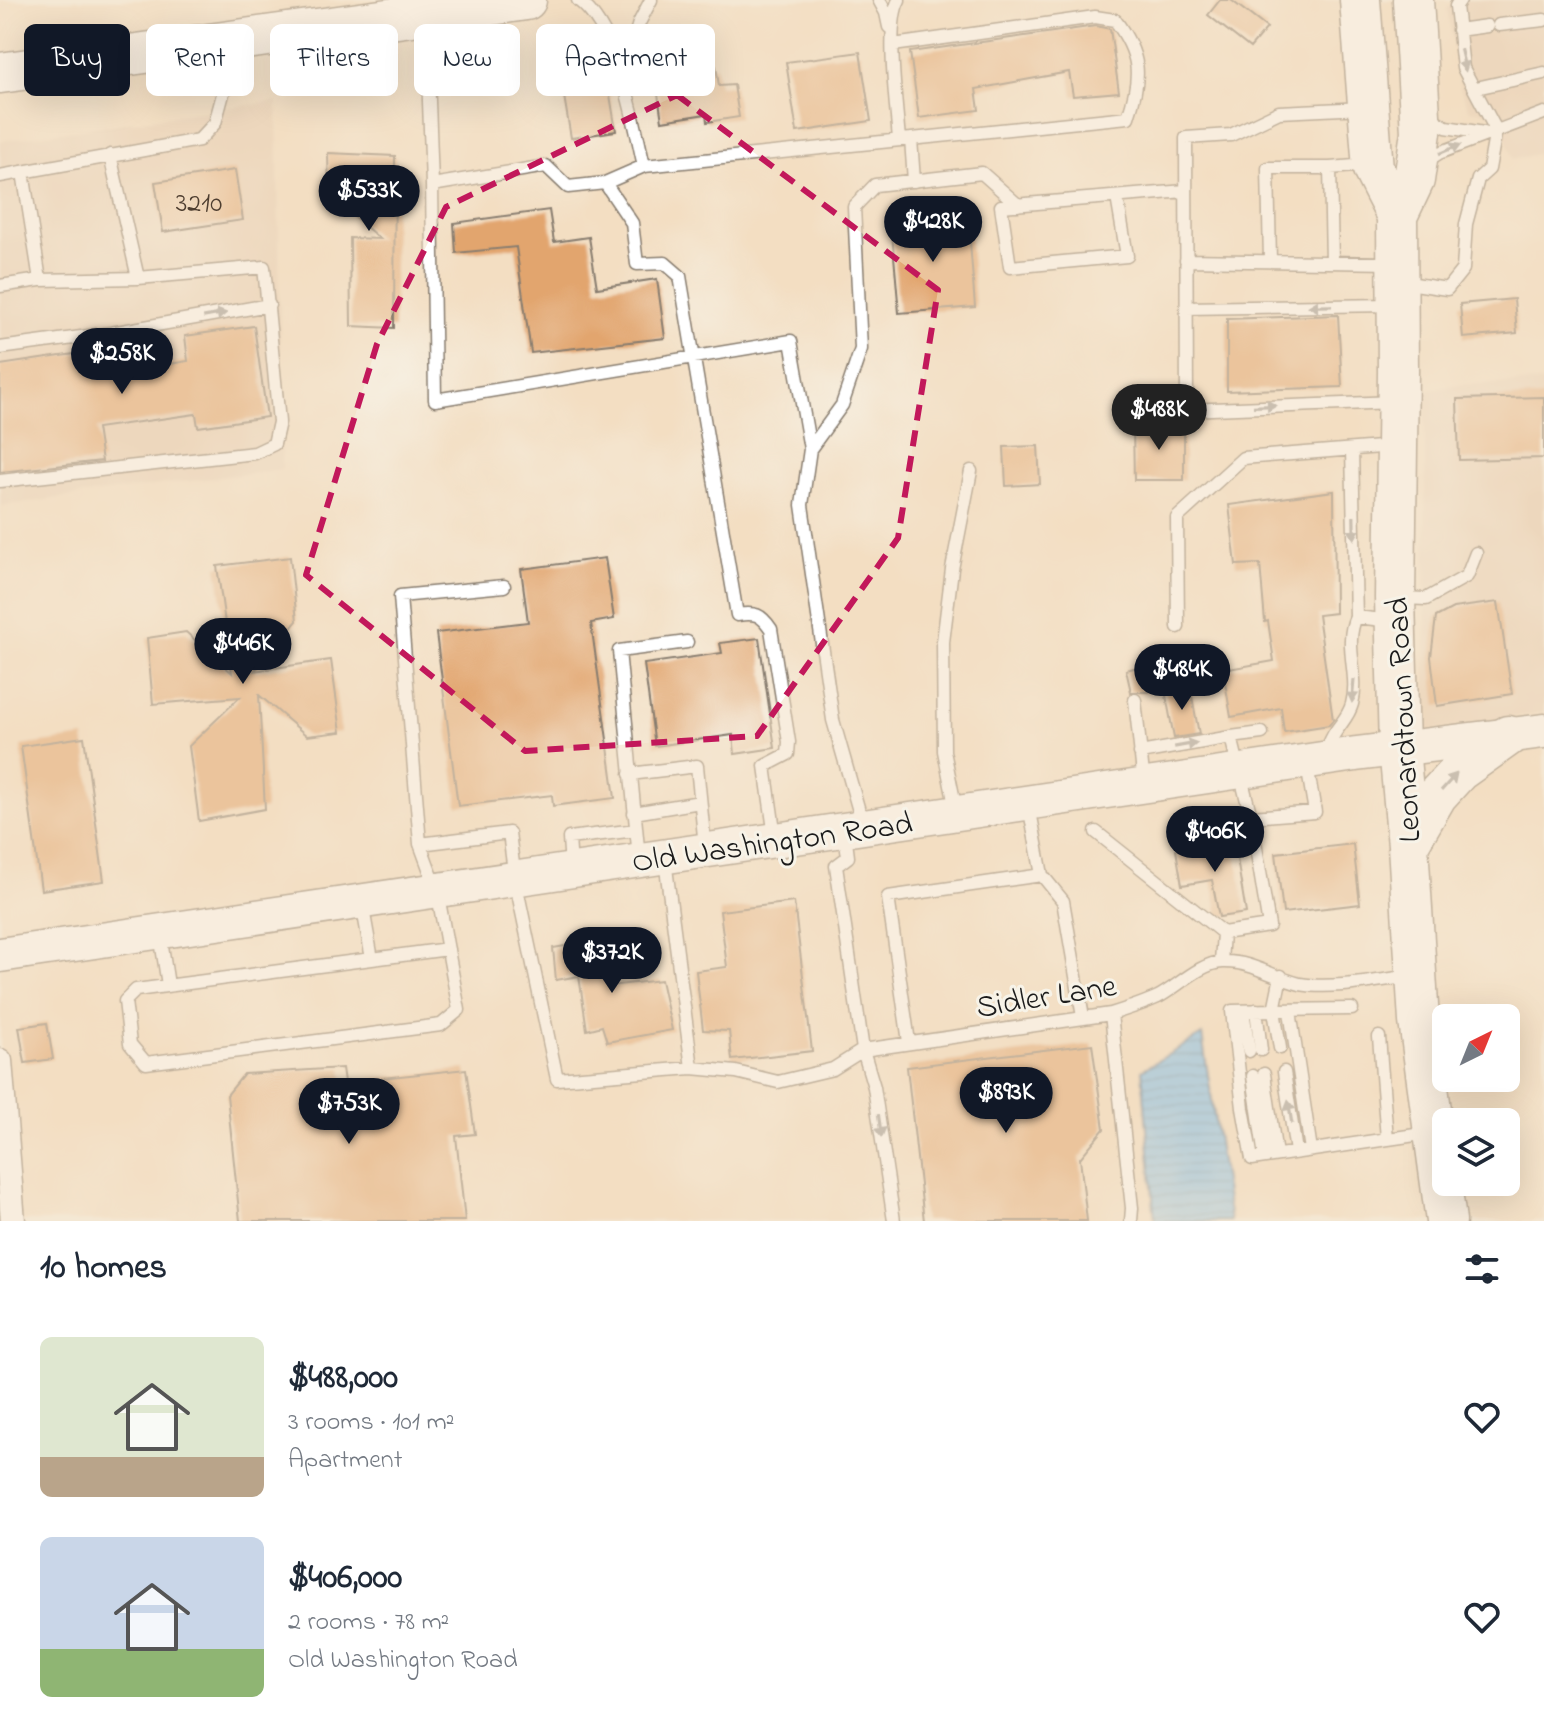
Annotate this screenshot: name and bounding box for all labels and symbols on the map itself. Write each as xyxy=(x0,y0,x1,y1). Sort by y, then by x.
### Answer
one-way arrow xyxy=(1458,48,1470,73)
one-way arrow xyxy=(1438,142,1462,155)
pin: $533K xyxy=(313,165,425,233)
house number: 3210 xyxy=(176,184,222,225)
pin: $428K xyxy=(877,196,989,264)
one-way arrow xyxy=(1307,300,1332,312)
one-way arrow xyxy=(203,308,228,320)
pin: $258K xyxy=(66,328,178,396)
pin: $488K xyxy=(1103,384,1215,452)
one-way arrow xyxy=(1253,400,1278,413)
one-way arrow xyxy=(1347,516,1360,541)
street label: Leonardtown Road xyxy=(1376,596,1435,844)
pin: $446K xyxy=(187,618,299,686)
pin: $484K xyxy=(1126,644,1238,712)
one-way arrow xyxy=(1346,679,1359,704)
one-way arrow xyxy=(1173,739,1198,751)
one-way arrow xyxy=(1439,773,1457,792)
street label: Old Washington Road xyxy=(629,802,916,887)
pin: $406K xyxy=(1159,806,1271,874)
pin: $372K xyxy=(556,927,668,995)
street label: Sidler Lane xyxy=(973,964,1121,1033)
north arrow xyxy=(1432,1004,1520,1092)
pin: $893K xyxy=(950,1067,1062,1135)
pin: $753K xyxy=(293,1078,405,1146)
one-way arrow xyxy=(1283,1099,1296,1124)
one-way arrow xyxy=(874,1114,887,1139)

